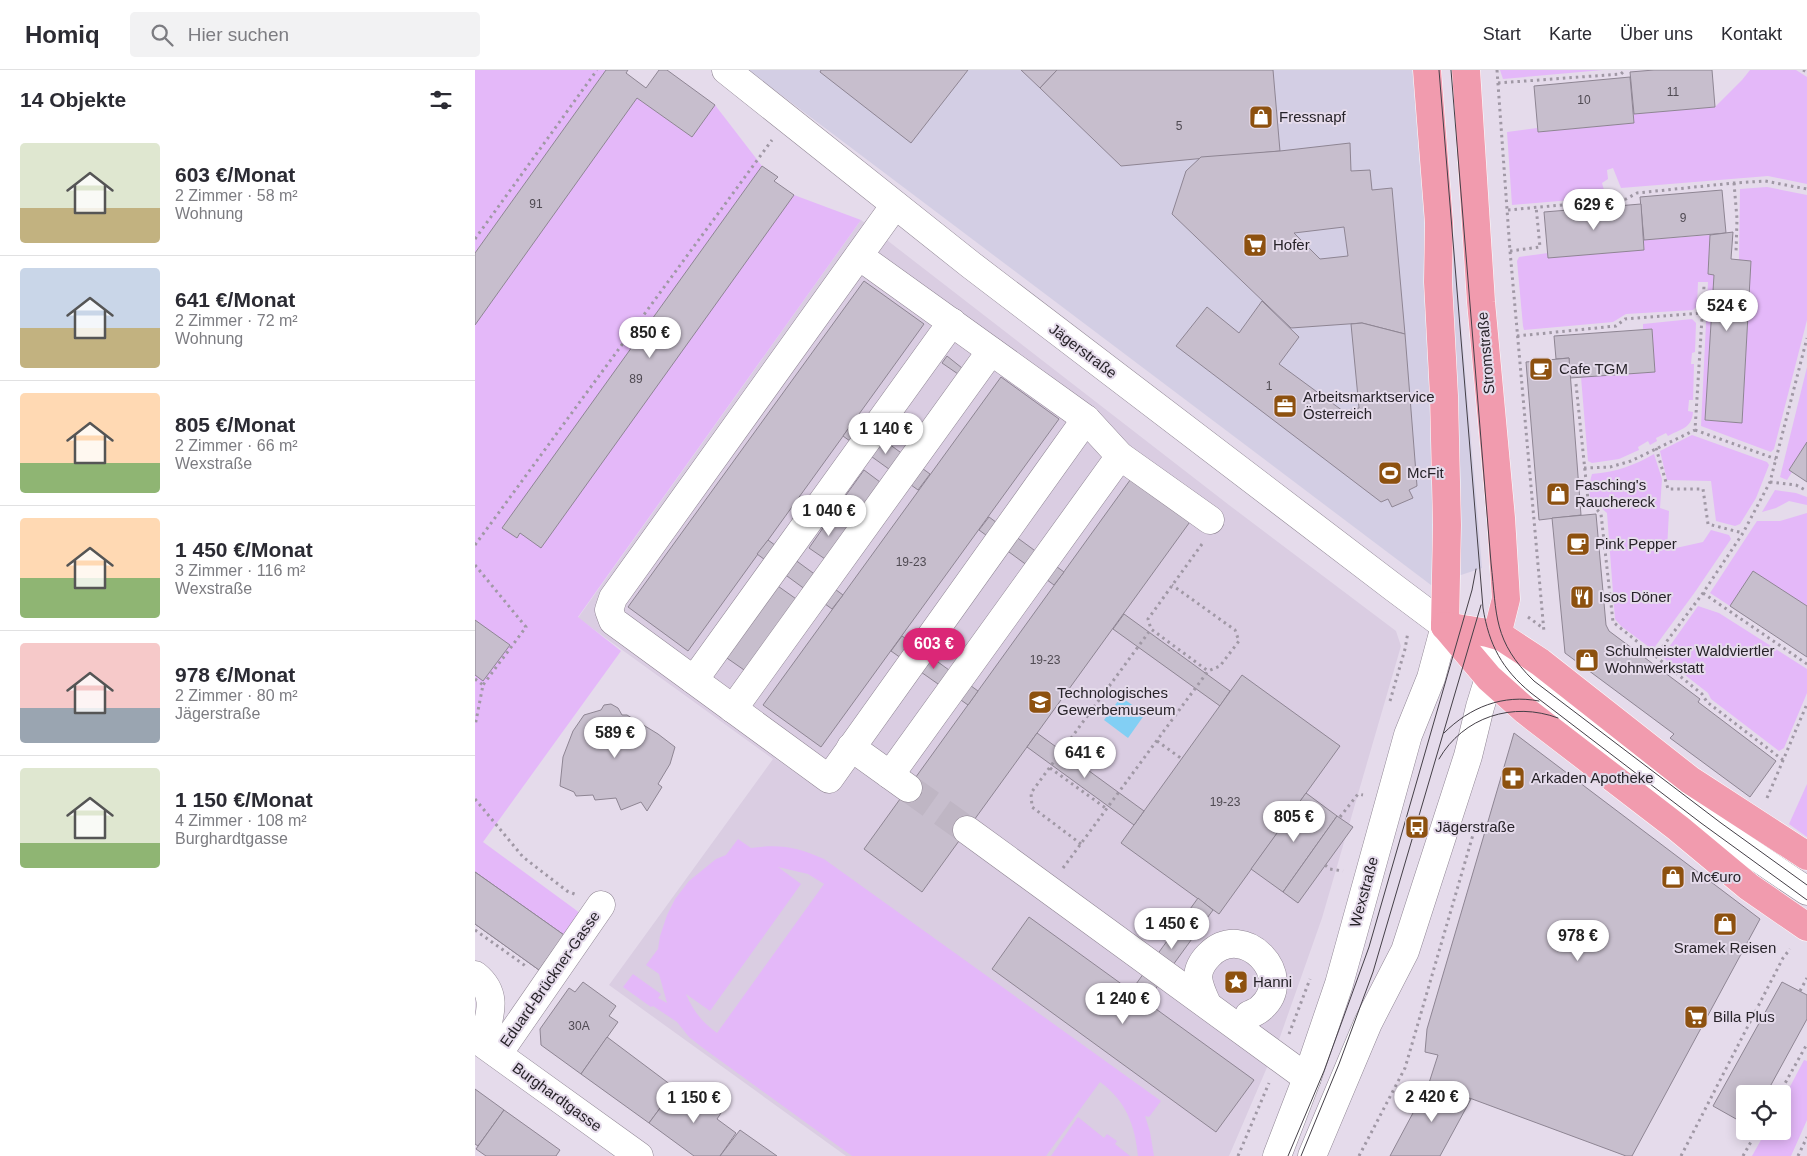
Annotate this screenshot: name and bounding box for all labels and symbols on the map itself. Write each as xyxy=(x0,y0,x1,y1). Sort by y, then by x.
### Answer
house number: 11 xyxy=(1667,85,1680,99)
house number: 10 xyxy=(1577,93,1591,107)
shop icon: Fressnapf xyxy=(1248,104,1274,130)
place label: Fressnapf xyxy=(1279,108,1347,125)
house number: 5 xyxy=(1176,119,1183,133)
pin: 629 € xyxy=(1559,189,1629,231)
house number: 91 xyxy=(529,197,543,211)
house number: 9 xyxy=(1680,211,1687,225)
supermarket icon: Hofer xyxy=(1242,232,1268,258)
place label: Hofer xyxy=(1273,236,1310,253)
pin: 524 € xyxy=(1692,290,1762,332)
street label: Stromstraße xyxy=(1473,311,1498,395)
pin: 850 € xyxy=(615,316,685,359)
street label: Jägerstraße xyxy=(1046,320,1120,381)
cafe icon: Cafe TGM xyxy=(1528,356,1554,382)
place label: Cafe TGM xyxy=(1559,360,1628,377)
house number: 89 xyxy=(629,372,643,386)
house number: 1 xyxy=(1266,379,1273,393)
place label: Arbeitsmarktservice Österreich xyxy=(1303,388,1435,422)
office icon: Arbeitsmarktservice Österreich xyxy=(1272,393,1298,419)
pin: 1 140 € xyxy=(840,412,932,455)
sports icon: McFit xyxy=(1377,460,1403,486)
place label: McFit xyxy=(1407,464,1444,481)
place label: Fasching's Rauchereck xyxy=(1575,476,1656,510)
shop icon: Fasching's Rauchereck xyxy=(1545,481,1571,507)
pin: 1 040 € xyxy=(783,494,875,537)
cafe icon: Pink Pepper xyxy=(1565,531,1591,557)
place label: Pink Pepper xyxy=(1595,535,1677,552)
house number: 19-23 xyxy=(896,555,927,569)
restaurant icon: Isos Döner xyxy=(1569,584,1595,610)
place label: Isos Döner xyxy=(1599,588,1672,605)
pin: 603 € xyxy=(899,628,969,670)
place label: Schulmeister Waldviertler Wohnwerkstatt xyxy=(1605,642,1775,676)
shop icon: Schulmeister Waldviertler Wohnwerkstatt xyxy=(1574,647,1600,673)
house number: 19-23 xyxy=(1030,653,1061,667)
place label: Technologisches Gewerbemuseum xyxy=(1057,684,1175,718)
school or university icon: Technologisches Gewerbemuseum xyxy=(1027,689,1053,715)
pin: 589 € xyxy=(580,716,650,759)
pin: 641 € xyxy=(1050,736,1120,779)
pharmacy icon: Arkaden Apotheke xyxy=(1500,765,1526,791)
place label: Arkaden Apotheke xyxy=(1531,769,1654,786)
house number: 19-23 xyxy=(1210,795,1241,809)
pin: 805 € xyxy=(1259,800,1329,843)
bus stop icon: Jägerstraße xyxy=(1404,814,1430,840)
place label: Jägerstraße xyxy=(1435,818,1515,835)
street label: Wexstraße xyxy=(1346,855,1381,929)
shop icon: Mc€uro xyxy=(1660,864,1686,890)
place label: Mc€uro xyxy=(1691,868,1741,885)
street label: Eduard-Brückner-Gasse xyxy=(496,908,603,1050)
pin: 1 450 € xyxy=(1126,908,1218,950)
shop icon: Sramek Reisen xyxy=(1712,911,1738,937)
pin: 978 € xyxy=(1543,920,1613,962)
place label: Sramek Reisen xyxy=(1674,939,1776,956)
place icon: Hanni xyxy=(1223,969,1249,995)
place label: Hanni xyxy=(1253,973,1292,990)
pin: 1 240 € xyxy=(1077,982,1169,1025)
supermarket icon: Billa Plus xyxy=(1683,1004,1709,1030)
place label: Billa Plus xyxy=(1713,1008,1775,1025)
house number: 30A xyxy=(568,1019,590,1033)
street label: Burghardtgasse xyxy=(509,1059,605,1135)
pin: 2 420 € xyxy=(1386,1080,1478,1123)
pin: 1 150 € xyxy=(648,1082,740,1124)

